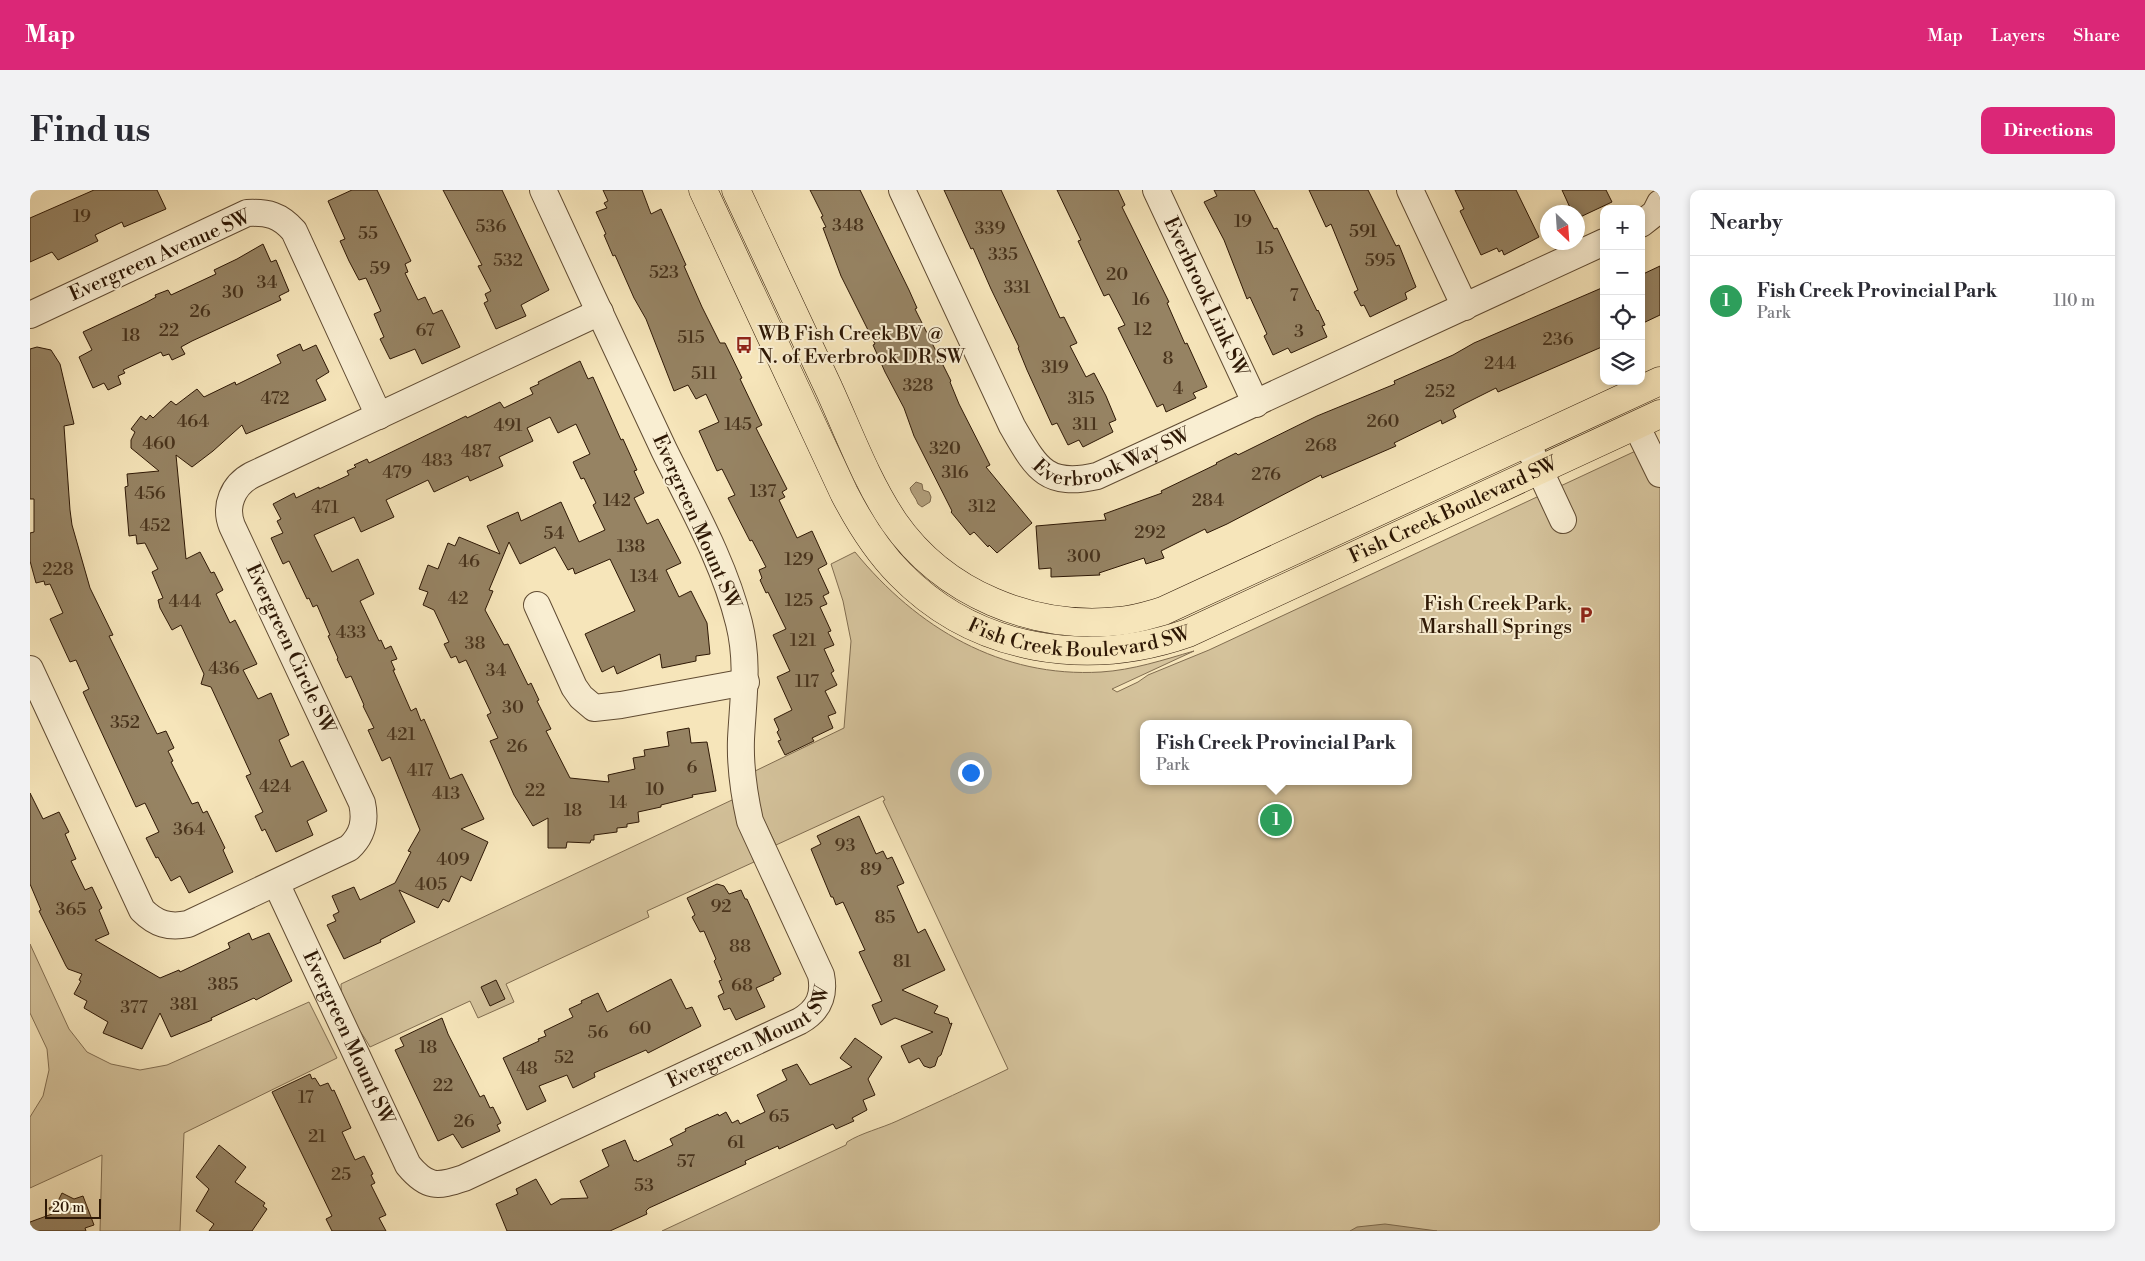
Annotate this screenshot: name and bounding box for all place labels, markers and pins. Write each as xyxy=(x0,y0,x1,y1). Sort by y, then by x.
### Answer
place label: WB Fish Creek BV @ N. of Everbrook DR SW xyxy=(757,322,966,370)
bus stop icon: WB Fish Creek BV @ N. of Everbrook DR SW xyxy=(734,335,754,355)
place label: Fish Creek Park, Marshall Springs xyxy=(1419,592,1572,640)
parking icon: Fish Creek Park, Marshall Springs xyxy=(1576,605,1596,625)
pin: 1 xyxy=(1260,801,1292,839)

